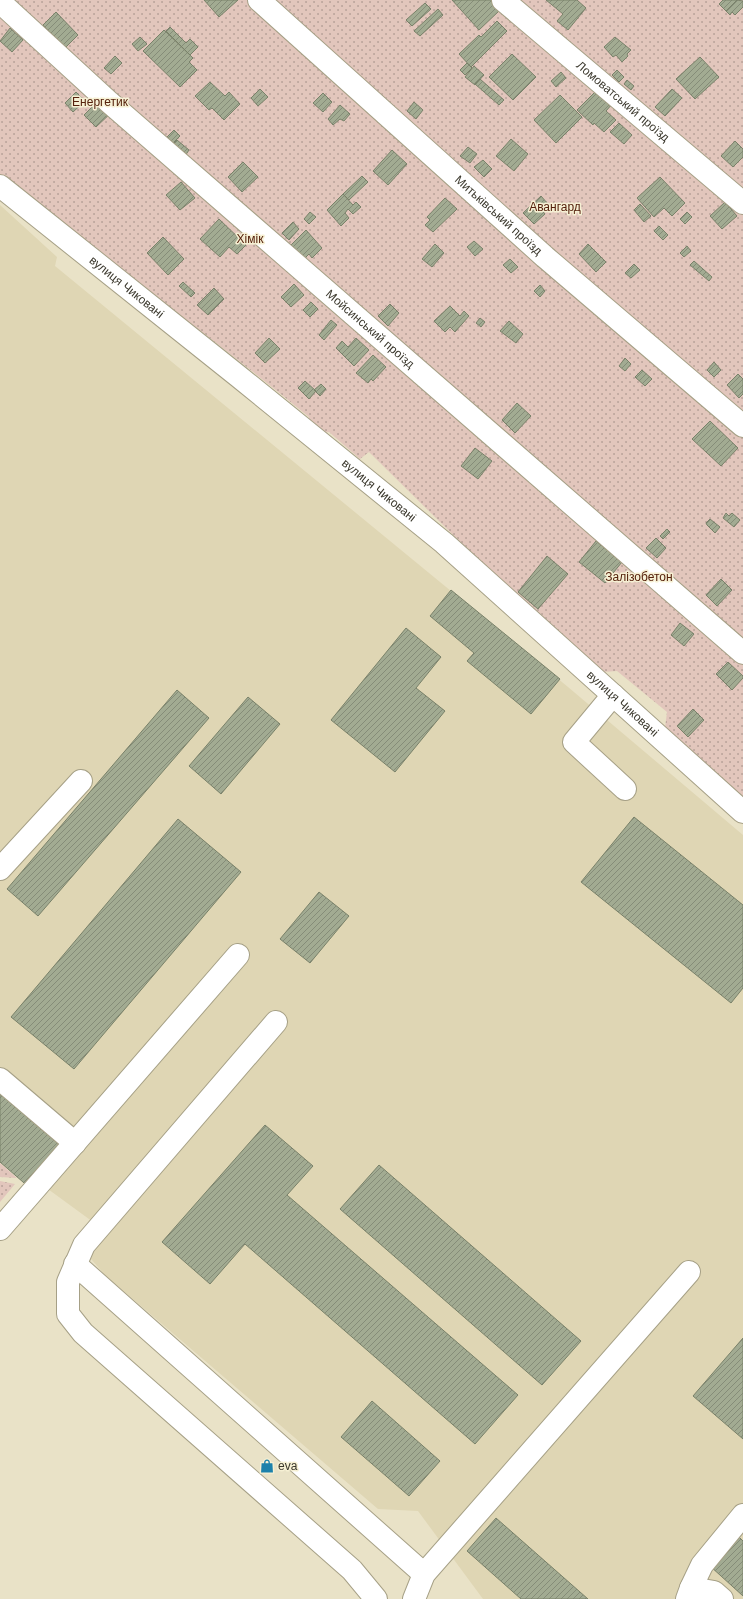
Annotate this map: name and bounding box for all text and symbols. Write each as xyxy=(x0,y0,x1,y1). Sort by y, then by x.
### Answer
street label: Ломоватський проїзд xyxy=(574,58,672,145)
park label: Енергетик xyxy=(72,95,129,109)
street label: Митьківський проїзд xyxy=(452,172,545,258)
park label: Авангард xyxy=(529,200,581,214)
park label: Хімік xyxy=(237,232,264,246)
street label: вулиця Чиковані xyxy=(87,253,167,321)
street label: Мойсинський проїзд xyxy=(323,287,417,371)
street label: вулиця Чиковані xyxy=(339,456,419,524)
park label: Залізобетон xyxy=(605,570,673,584)
street label: вулиця Чиковані xyxy=(584,668,661,739)
shop icon: eva xyxy=(259,1458,275,1474)
place label: eva xyxy=(278,1459,298,1473)

